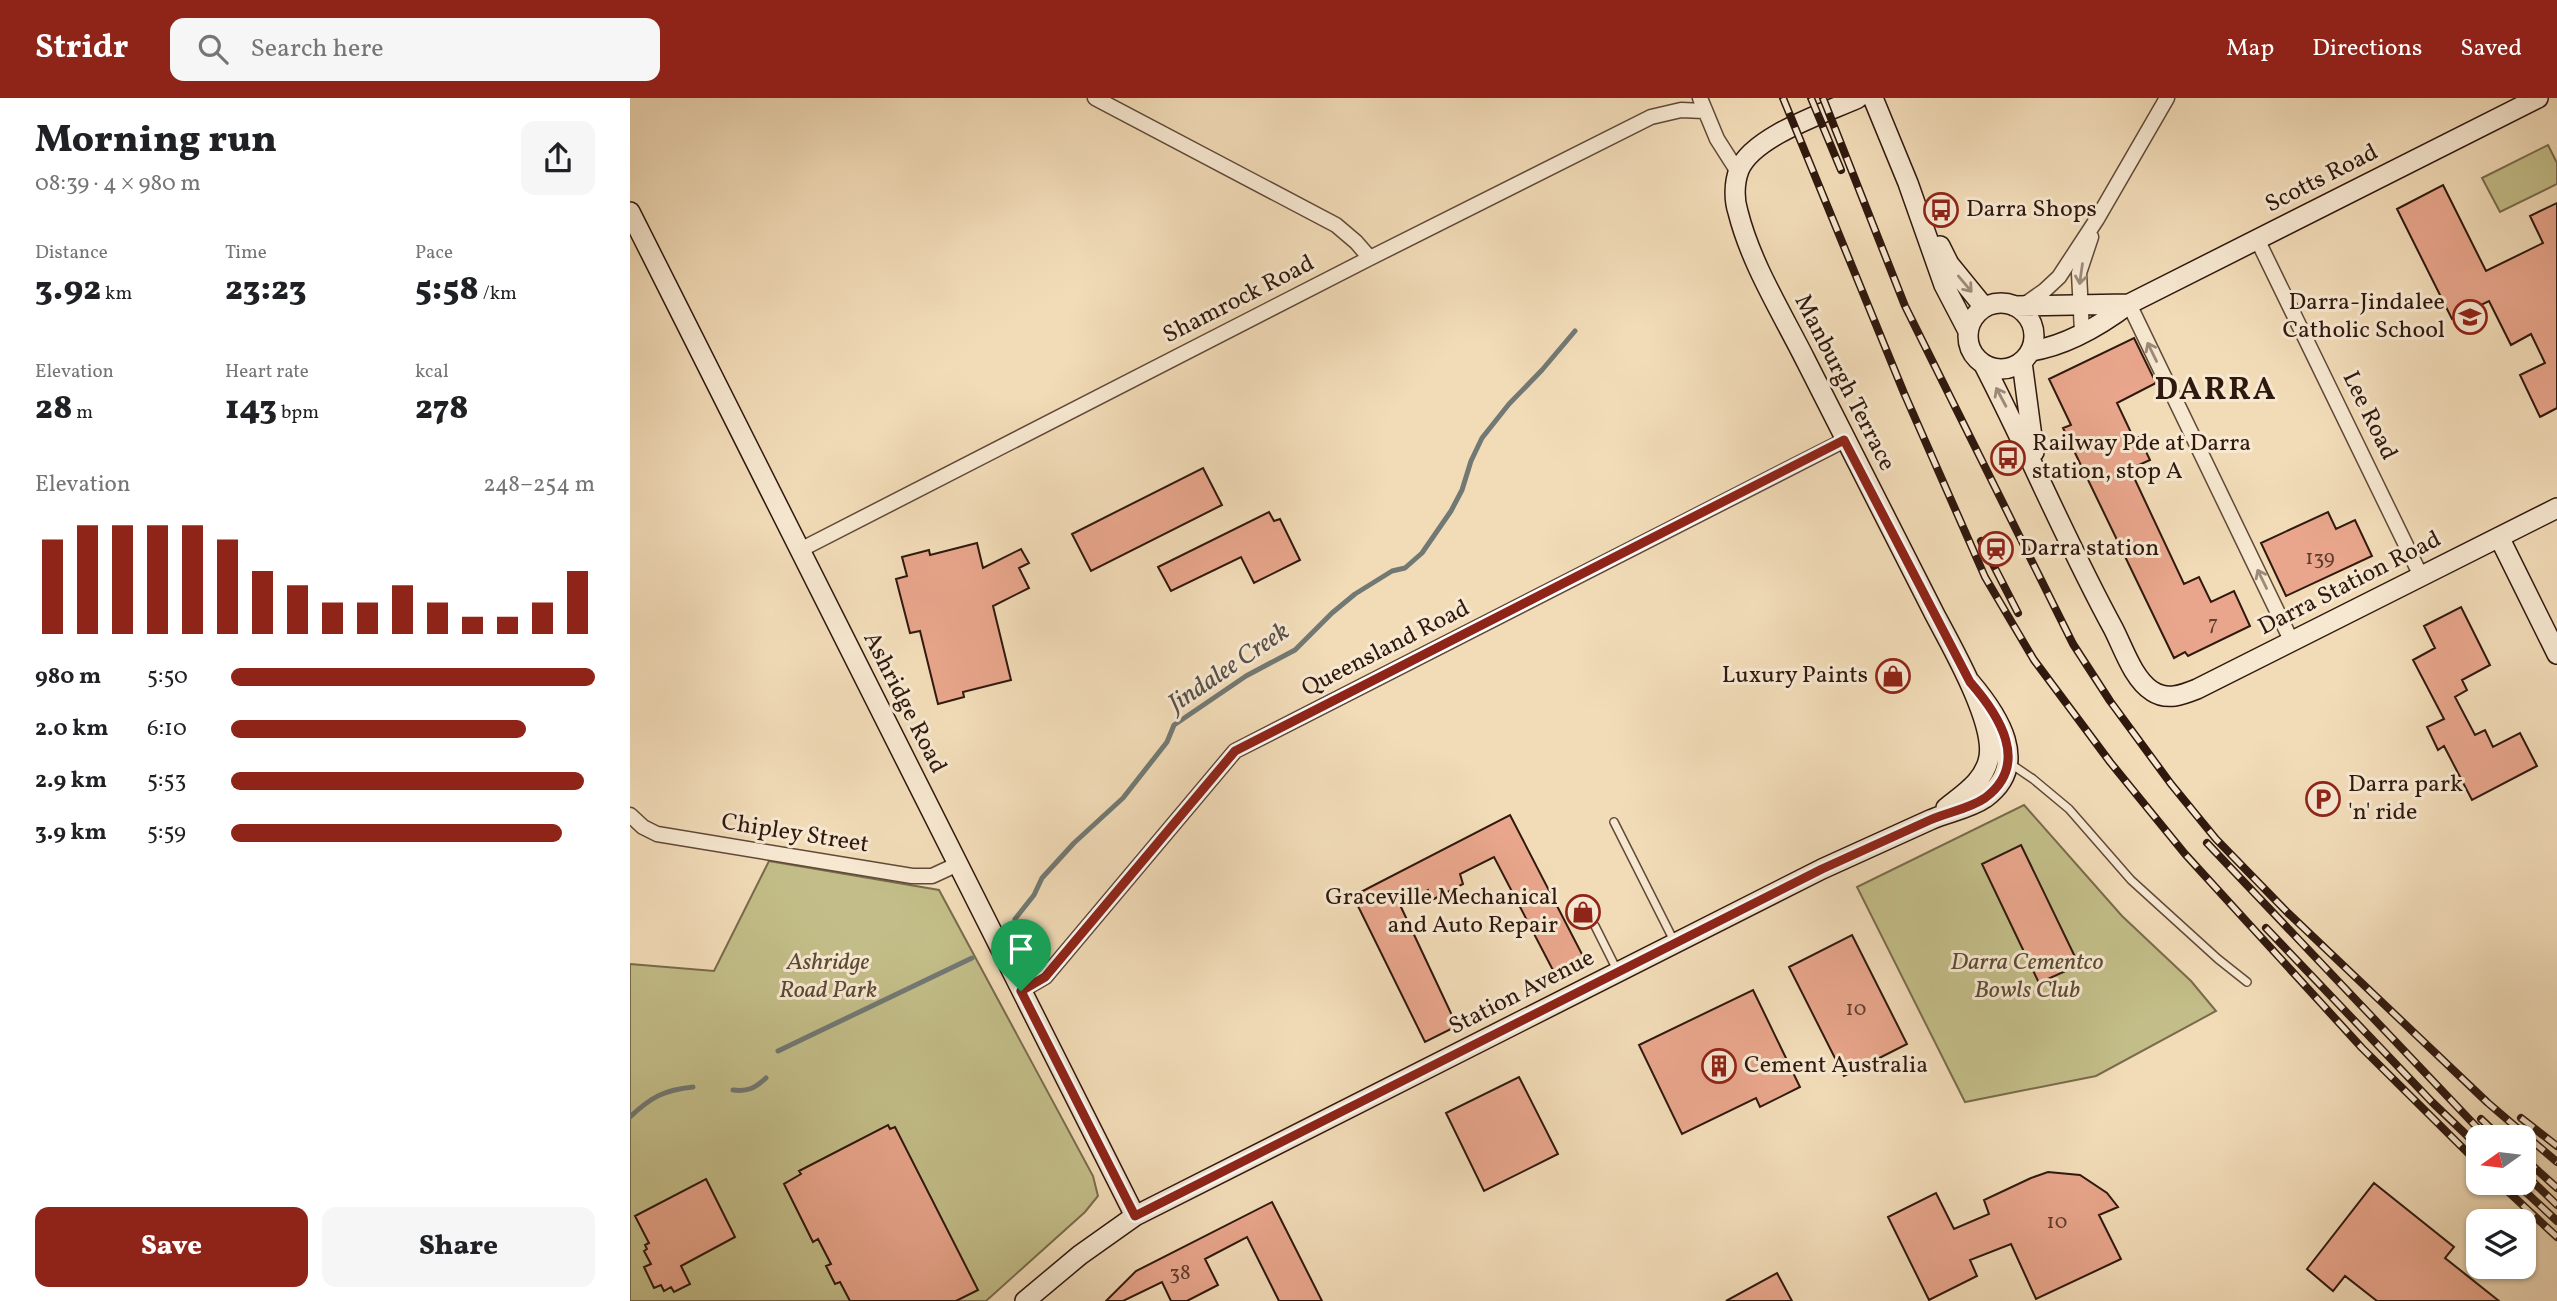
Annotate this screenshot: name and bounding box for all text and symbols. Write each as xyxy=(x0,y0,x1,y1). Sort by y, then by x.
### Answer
search box xyxy=(170,18,660,81)
text: Stridr xyxy=(35,26,128,72)
icon: search xyxy=(194,30,232,68)
text: Search here xyxy=(250,31,384,67)
text: Map xyxy=(2226,32,2274,66)
text: Directions xyxy=(2312,32,2422,66)
text: Saved xyxy=(2460,32,2522,66)
text: Morning run xyxy=(35,115,277,168)
button: share xyxy=(521,121,595,195)
street label: Scotts Road xyxy=(2260,136,2384,222)
text: 08:39 · 4 × 980 m xyxy=(35,168,201,200)
bus stop icon: Darra Shops xyxy=(1922,191,1960,229)
place label: Darra Shops xyxy=(1966,193,2097,227)
text: Distance xyxy=(35,240,108,266)
text: Time xyxy=(225,240,267,266)
text: Pace xyxy=(415,240,453,266)
street label: Shamrock Road xyxy=(1157,247,1321,353)
one-way arrow xyxy=(2075,262,2088,285)
text: 3.92 xyxy=(35,266,101,314)
text: 23:23 xyxy=(225,266,307,314)
text: 5:58 xyxy=(415,266,479,314)
one-way arrow xyxy=(1957,275,1973,293)
text: km xyxy=(101,281,132,307)
text: /km xyxy=(479,281,517,307)
place label: Darra-Jindalee Catholic School xyxy=(2282,286,2445,348)
street label: Manburgh Terrace xyxy=(1785,289,1903,477)
school or university icon: Darra-Jindalee Catholic School xyxy=(2451,298,2489,336)
one-way arrow xyxy=(2145,342,2158,363)
text: Elevation xyxy=(35,359,114,385)
text: Heart rate xyxy=(225,359,309,385)
text: kcal xyxy=(415,359,449,385)
street label: Lee Road xyxy=(2333,366,2405,466)
district label: DARRA xyxy=(2155,369,2277,413)
text: 28 xyxy=(35,385,73,433)
text: 143 xyxy=(225,385,277,433)
text: 278 xyxy=(415,385,469,433)
one-way arrow xyxy=(1993,387,2007,408)
text: m xyxy=(73,400,93,426)
text: bpm xyxy=(277,400,319,426)
place label: Railway Pde at Darra station, stop A xyxy=(2032,427,2251,489)
bus stop icon: Railway Pde at Darra station, stop A xyxy=(1989,439,2027,477)
text: Elevation xyxy=(35,469,131,501)
text: 248–254 m xyxy=(483,469,595,501)
street label: Darra Station Road xyxy=(2253,523,2447,645)
station icon: Darra station xyxy=(1977,530,2015,568)
place label: Darra station xyxy=(2020,532,2159,566)
house number: 139 xyxy=(2305,544,2335,573)
one-way arrow xyxy=(2254,569,2268,590)
street label: Queensland Road xyxy=(1296,592,1476,706)
house number: 7 xyxy=(2208,610,2218,639)
water label: Jindalee Creek xyxy=(1159,614,1297,724)
street label: Ashridge Road xyxy=(854,626,954,780)
shop icon: Luxury Paints xyxy=(1874,657,1912,695)
place label: Luxury Paints xyxy=(1722,659,1868,693)
text: 980 m xyxy=(35,661,101,693)
text: 5:50 xyxy=(147,661,188,693)
text: 2.0 km xyxy=(35,713,108,745)
text: 6:10 xyxy=(147,713,187,745)
text: 2.9 km xyxy=(35,765,107,797)
text: 5:53 xyxy=(147,765,186,797)
place label: Darra park 'n' ride xyxy=(2348,768,2463,830)
parking icon: Darra park 'n' ride xyxy=(2304,780,2342,818)
street label: Chipley Street xyxy=(719,806,871,862)
text: 3.9 km xyxy=(35,817,107,849)
text: 5:59 xyxy=(147,817,186,849)
place label: Graceville Mechanical and Auto Repair xyxy=(1325,881,1558,943)
shop icon: Graceville Mechanical and Auto Repair xyxy=(1564,893,1602,931)
pin xyxy=(991,919,1051,991)
icon: arrive xyxy=(1002,930,1040,968)
street label: Station Avenue xyxy=(1443,942,1601,1044)
park label: Ashridge Road Park xyxy=(779,946,877,1008)
park label: Darra Cementco Bowls Club xyxy=(1951,946,2104,1008)
house number: 10 xyxy=(1846,995,1866,1024)
building icon: Cement Australia xyxy=(1700,1047,1738,1085)
place label: Cement Australia xyxy=(1744,1049,1928,1083)
north arrow xyxy=(2466,1125,2536,1195)
map controls xyxy=(2466,1125,2536,1279)
button: Save xyxy=(35,1207,308,1287)
button: Share xyxy=(322,1207,595,1287)
house number: 10 xyxy=(2047,1208,2067,1237)
button: layers xyxy=(2466,1209,2536,1279)
house number: 38 xyxy=(1169,1259,1191,1288)

